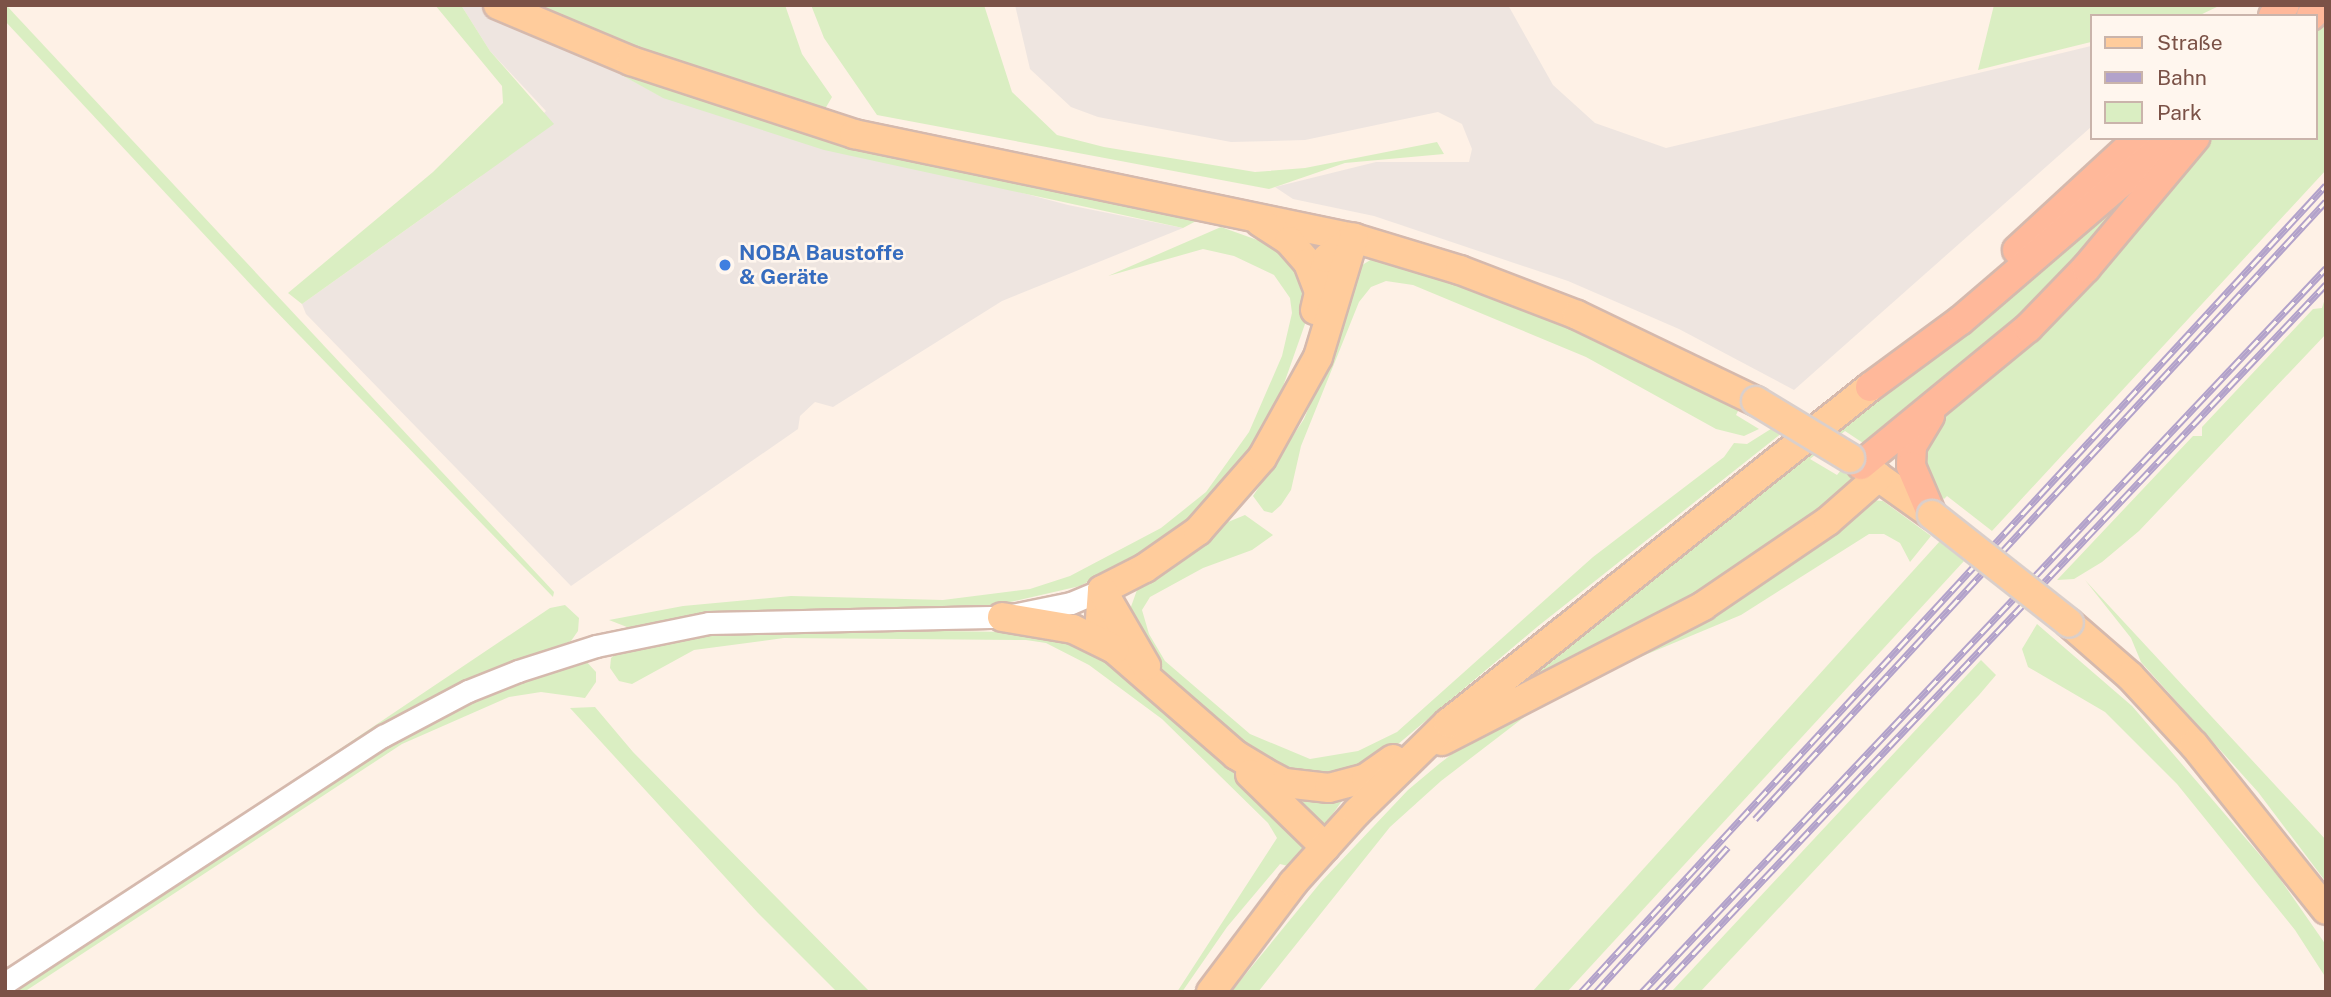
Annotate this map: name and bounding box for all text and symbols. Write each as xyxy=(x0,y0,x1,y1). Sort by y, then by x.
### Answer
legend xyxy=(2090,14,2317,140)
text: Straße xyxy=(2157,30,2223,55)
text: Bahn xyxy=(2157,65,2207,90)
text: Park xyxy=(2157,100,2202,125)
place label: NOBA Baustoffe & Geräte xyxy=(739,240,904,290)
marker: NOBA Baustoffe & Geräte xyxy=(717,257,733,273)

